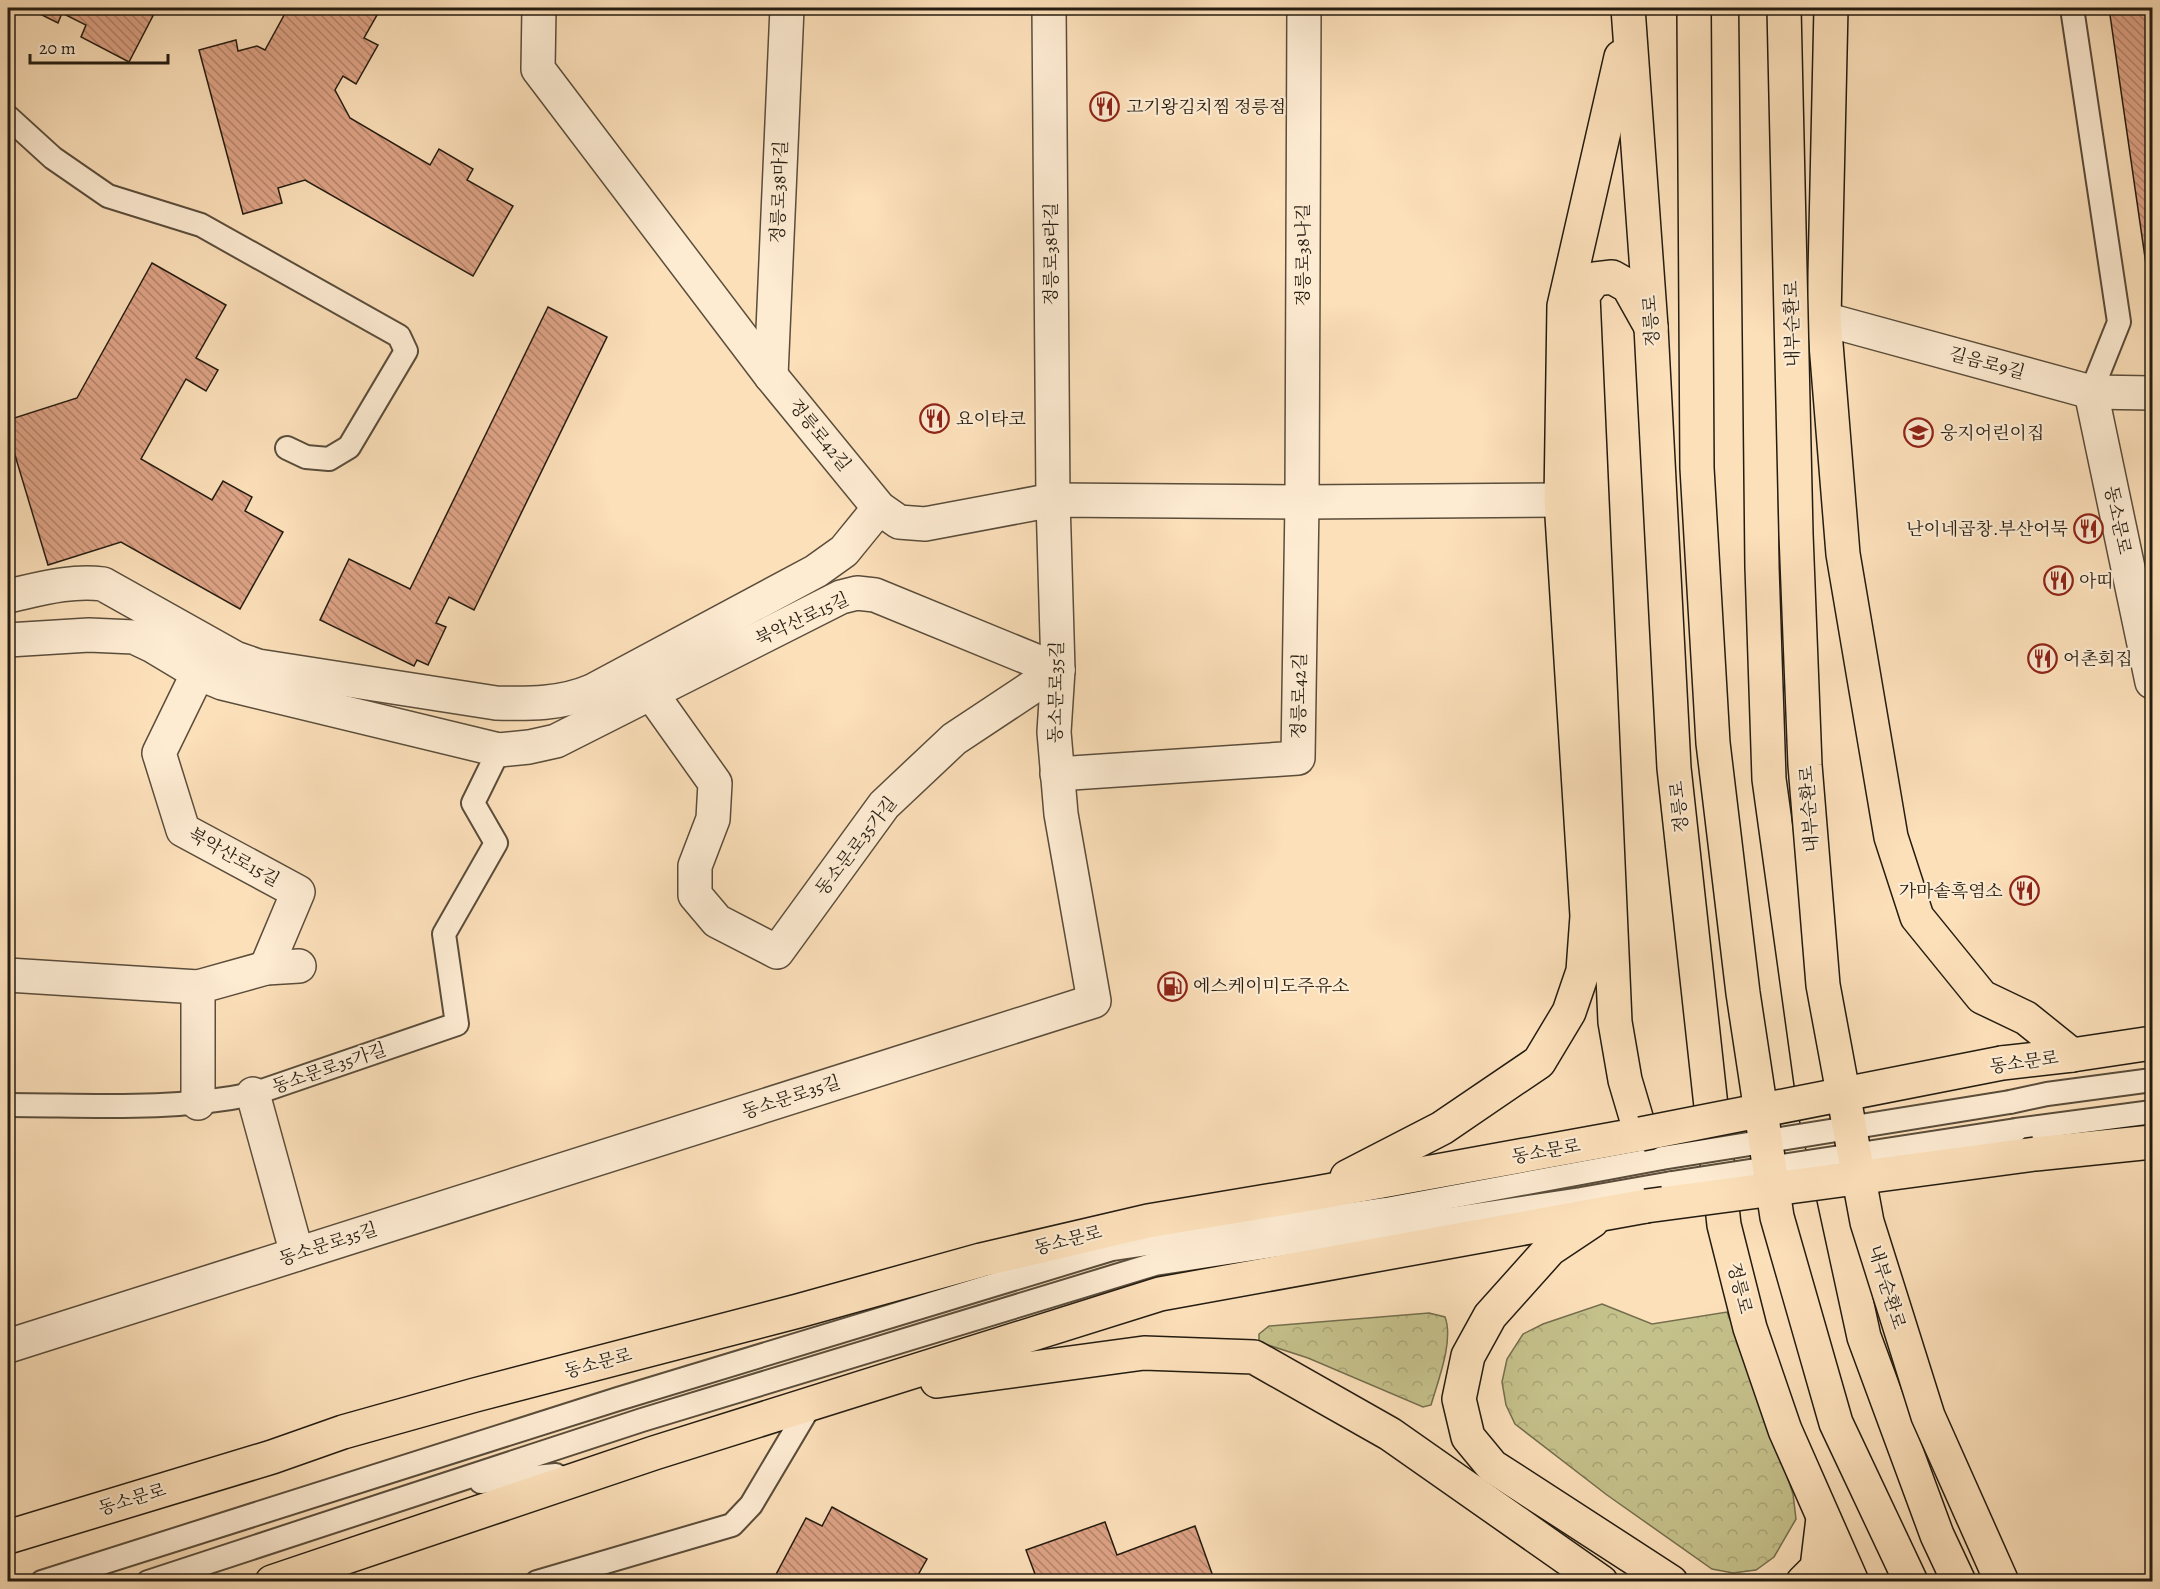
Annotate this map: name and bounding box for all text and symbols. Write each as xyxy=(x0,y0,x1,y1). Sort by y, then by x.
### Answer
scale bar xyxy=(30,27,168,65)
text: 20 m xyxy=(39,36,76,60)
restaurant icon: 고기왕김치찜 정릉점 xyxy=(1089,91,1121,123)
place label: 고기왕김치찜 정릉점 xyxy=(1126,95,1286,119)
street label: 정릉로38마길 xyxy=(765,140,793,244)
street label: 정릉로38라길 xyxy=(1039,202,1063,306)
street label: 정릉로38나길 xyxy=(1291,203,1315,307)
street label: 내부순환로 xyxy=(1779,280,1805,368)
street label: 정릉로 xyxy=(1637,294,1665,348)
street label: 길음로9길 xyxy=(1946,341,2028,385)
street label: 정릉로42길 xyxy=(784,394,856,476)
restaurant icon: 요이타코 xyxy=(919,403,951,435)
place label: 요이타코 xyxy=(956,407,1026,431)
school or university icon: 웅지어린이집 xyxy=(1903,417,1935,449)
place label: 웅지어린이집 xyxy=(1940,421,2044,445)
street label: 동소문로 xyxy=(2099,483,2137,557)
restaurant icon: 난이네곱창.부산어묵 xyxy=(2073,513,2105,545)
place label: 난이네곱창.부산어묵 xyxy=(1906,517,2069,541)
restaurant icon: 아띠 xyxy=(2042,565,2074,597)
place label: 아띠 xyxy=(2079,569,2114,593)
street label: 북악산로15길 xyxy=(751,587,853,651)
street label: 동소문로35길 xyxy=(1043,641,1069,743)
restaurant icon: 어촌회집 xyxy=(2026,643,2058,675)
place label: 어촌회집 xyxy=(2063,647,2133,671)
street label: 정릉로42길 xyxy=(1286,653,1312,739)
street label: 내부순환로 xyxy=(1794,765,1824,853)
street label: 정릉로 xyxy=(1664,780,1694,834)
street label: 동소문로35가길 xyxy=(810,792,902,900)
street label: 북악산로15길 xyxy=(184,822,284,892)
restaurant icon: 가마솥흑염소 xyxy=(2008,875,2040,907)
place label: 가마솥흑염소 xyxy=(1899,879,2003,903)
fuel station icon: 에스케이미도주유소 xyxy=(1156,970,1188,1002)
place label: 에스케이미도주유소 xyxy=(1193,974,1350,998)
street label: 동소문로35가길 xyxy=(269,1037,389,1099)
street label: 동소문로 xyxy=(1988,1045,2060,1079)
street label: 동소문로35길 xyxy=(739,1070,843,1124)
street label: 동소문로 xyxy=(1510,1133,1582,1169)
street label: 동소문로35길 xyxy=(276,1217,380,1271)
street label: 동소문로 xyxy=(1031,1220,1105,1260)
street label: 내부순환로 xyxy=(1863,1242,1911,1332)
street label: 정릉로 xyxy=(1722,1260,1758,1316)
street label: 동소문로 xyxy=(561,1342,635,1384)
street label: 동소문로 xyxy=(95,1477,169,1521)

